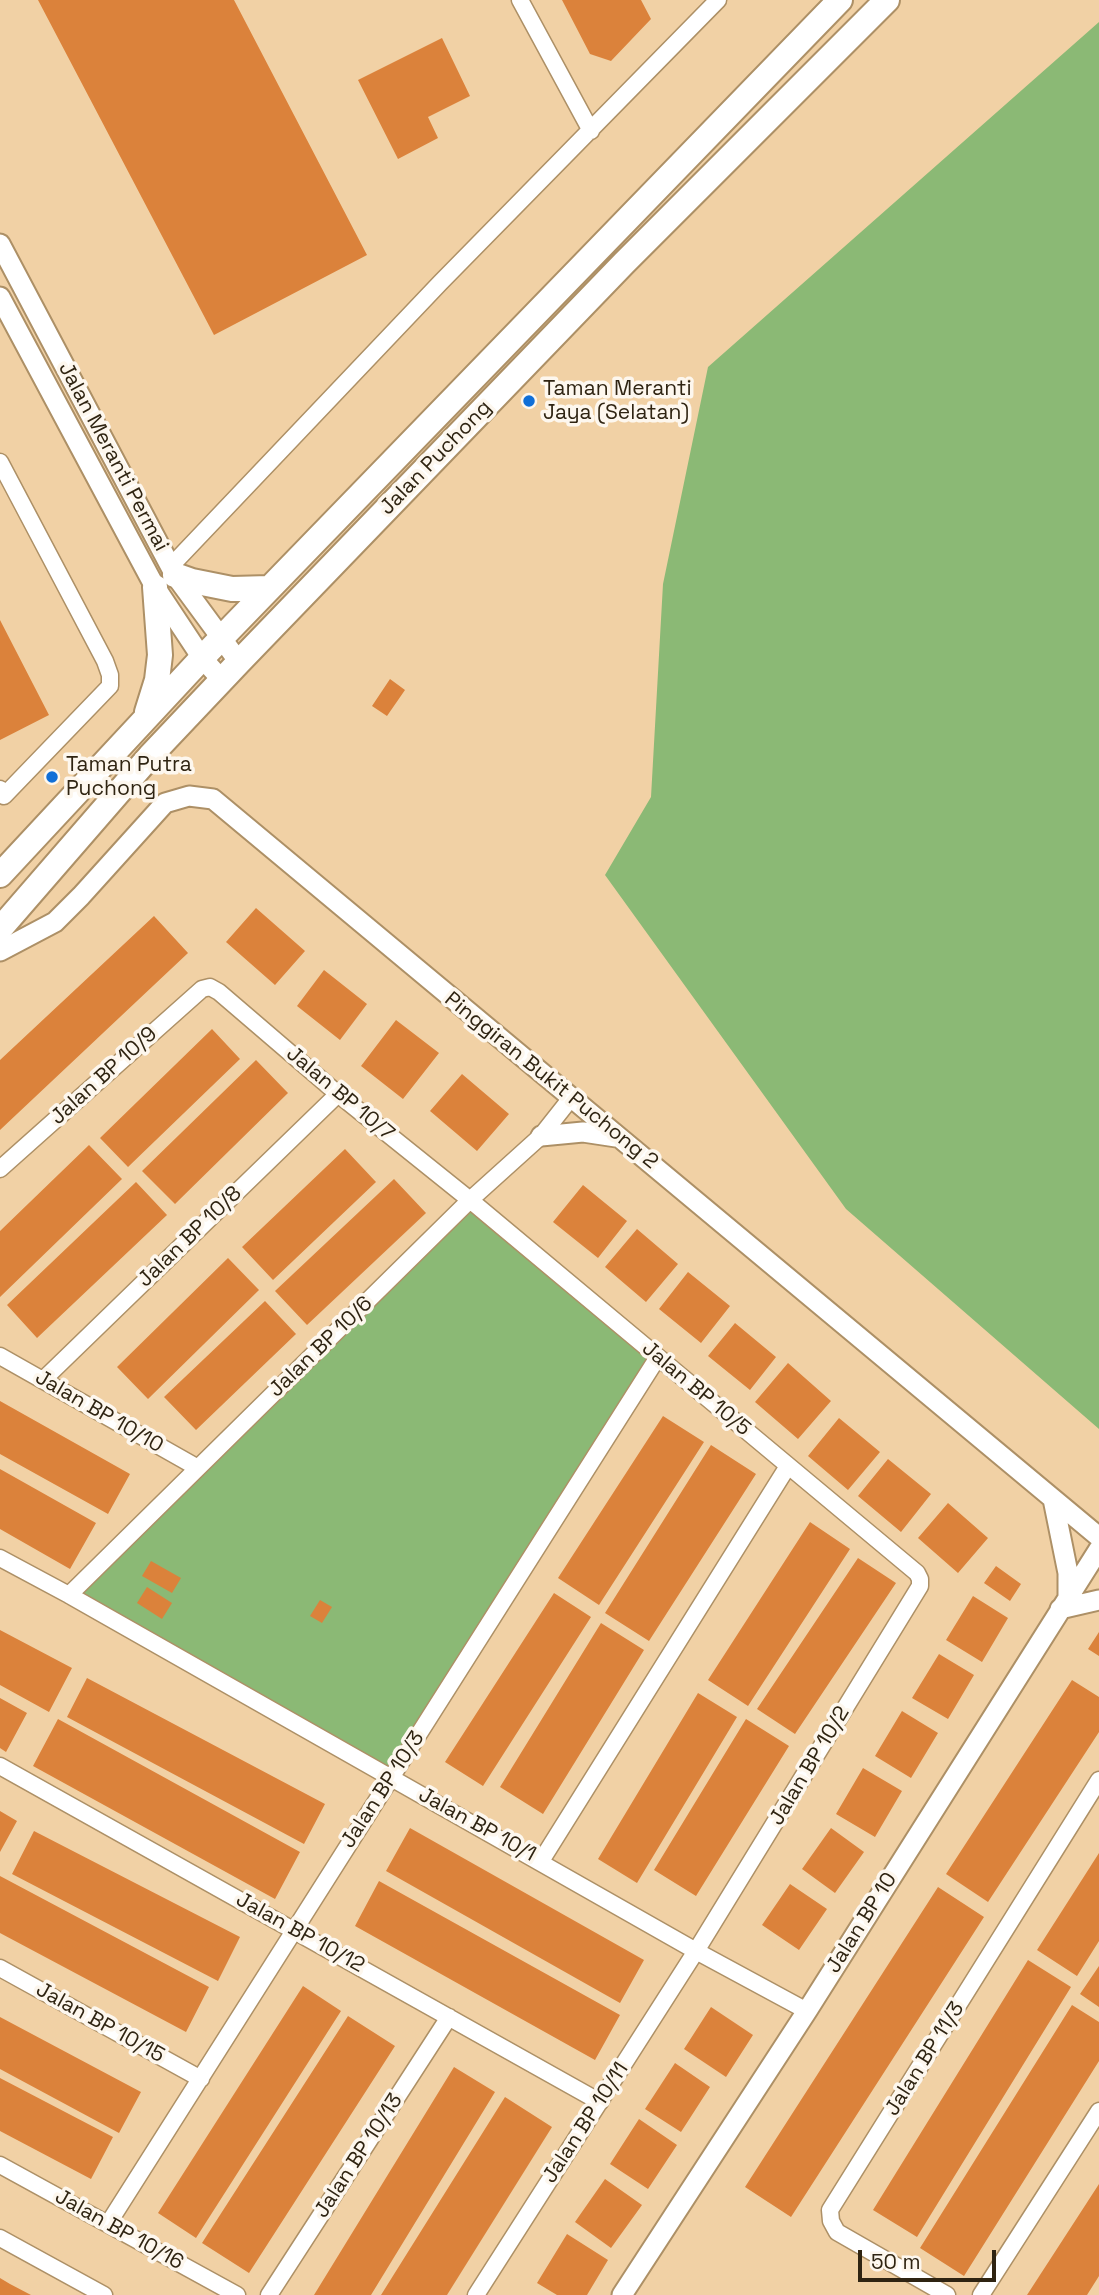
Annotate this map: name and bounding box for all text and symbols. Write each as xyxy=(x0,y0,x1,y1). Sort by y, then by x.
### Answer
street label: Jalan Meranti Permai xyxy=(52,358,174,556)
place label: Taman Meranti Jaya (Selatan) xyxy=(543,376,692,426)
marker: Taman Meranti Jaya (Selatan) xyxy=(521,393,537,409)
street label: Jalan Puchong xyxy=(375,395,497,521)
place label: Taman Putra Puchong xyxy=(66,752,192,802)
marker: Taman Putra Puchong xyxy=(44,769,60,785)
street label: Pinggiran Bukit Puchong 2 xyxy=(439,987,663,1175)
street label: Jalan BP 10/9 xyxy=(46,1022,162,1130)
street label: Jalan BP 10/7 xyxy=(281,1042,399,1146)
street label: Jalan BP 10/8 xyxy=(133,1181,247,1293)
street label: Jalan BP 10/6 xyxy=(264,1291,378,1403)
street label: Jalan BP 10/5 xyxy=(637,1336,755,1442)
street label: Jalan BP 10/10 xyxy=(30,1365,168,1459)
street label: Jalan BP 10/2 xyxy=(765,1702,855,1830)
street label: Jalan BP 10/3 xyxy=(336,1727,430,1853)
street label: Jalan BP 10/1 xyxy=(414,1782,540,1868)
street label: Jalan BP 10 xyxy=(821,1868,903,1978)
street label: Jalan BP 10/12 xyxy=(231,1887,369,1979)
street label: Jalan BP 10/15 xyxy=(31,1977,169,2069)
street label: Jalan BP 11/3 xyxy=(880,1997,970,2121)
street label: Jalan BP 10/11 xyxy=(538,2058,634,2188)
street label: Jalan BP 10/13 xyxy=(310,2089,408,2223)
street label: Jalan BP 10/16 xyxy=(50,2184,188,2276)
scale bar xyxy=(861,2236,999,2280)
text: 50 m xyxy=(871,2248,921,2275)

